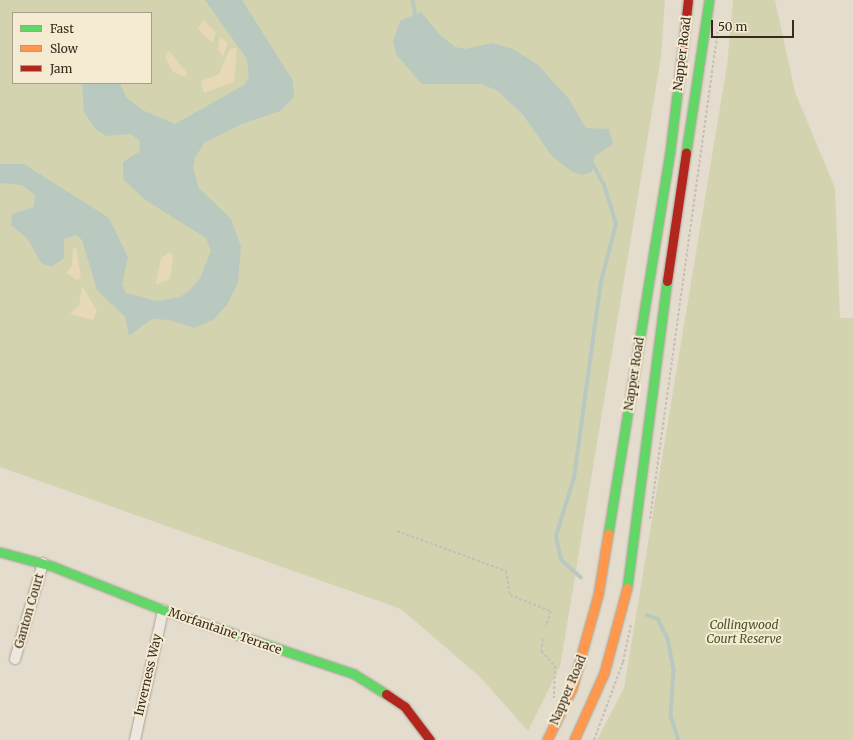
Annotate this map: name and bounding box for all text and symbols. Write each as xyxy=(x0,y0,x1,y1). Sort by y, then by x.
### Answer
legend xyxy=(12,12,152,84)
scale bar xyxy=(713,12,796,38)
street label: Napper Road xyxy=(670,16,694,92)
text: 50 m xyxy=(718,19,747,34)
text: Fast xyxy=(50,21,74,36)
text: Slow xyxy=(50,41,78,56)
text: Jam xyxy=(50,61,72,76)
street label: Napper Road xyxy=(621,336,647,412)
street label: Ganton Court xyxy=(11,572,47,650)
street label: Morfantaine Terrace xyxy=(167,605,283,657)
park label: Collingwood Court Reserve xyxy=(706,618,782,646)
street label: Inverness Way xyxy=(132,632,164,718)
street label: Napper Road xyxy=(547,653,589,727)

